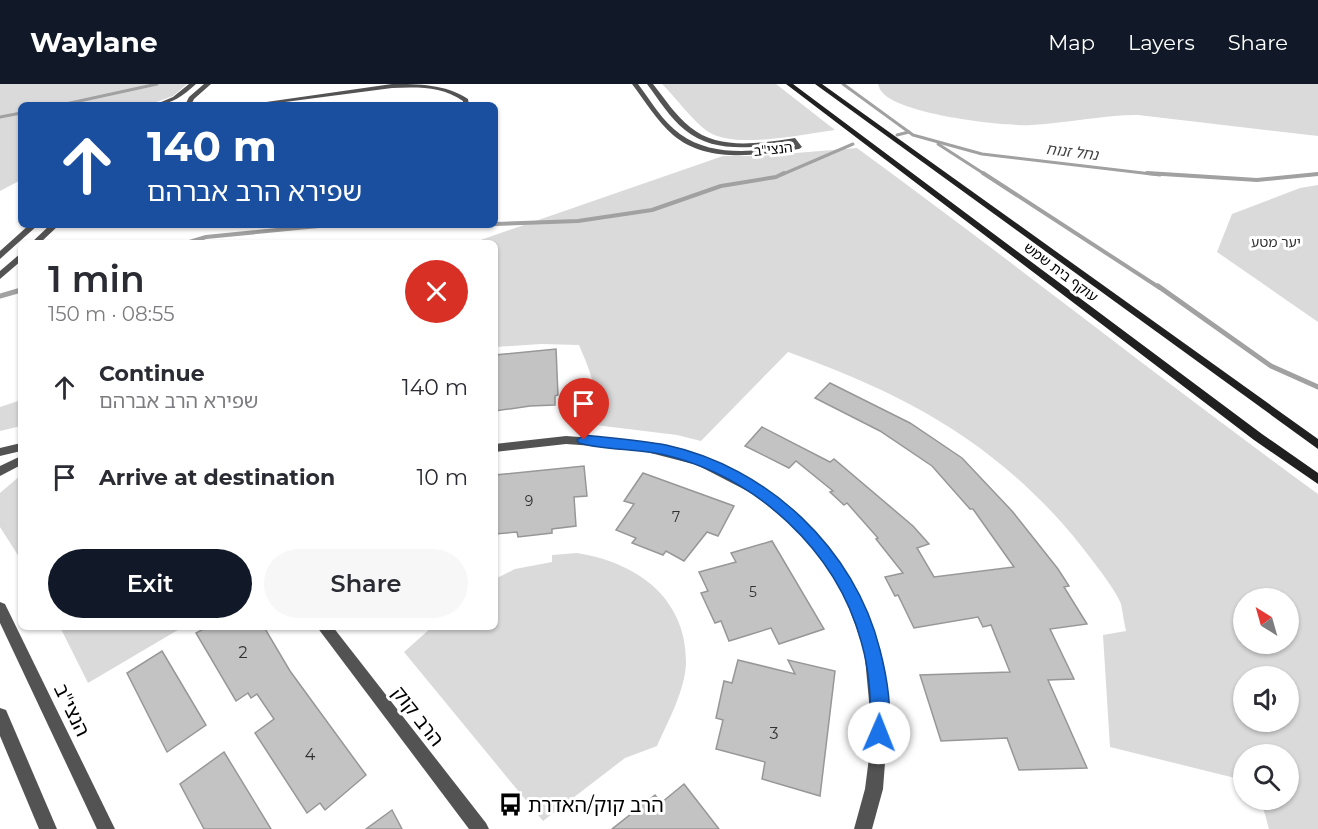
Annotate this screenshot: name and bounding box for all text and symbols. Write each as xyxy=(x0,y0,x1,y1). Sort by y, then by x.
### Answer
text: Waylane xyxy=(30,25,158,59)
text: Map xyxy=(1048,30,1095,55)
text: Layers xyxy=(1128,30,1195,55)
text: Share xyxy=(1228,30,1288,55)
text: 140 m xyxy=(147,120,277,172)
icon: ahead xyxy=(48,126,126,204)
street label: הנצי"ב xyxy=(753,138,793,160)
water label: נחל זנוח xyxy=(1045,139,1101,164)
text: שפירא הרב אברהם xyxy=(147,175,362,208)
park label: יער מטע xyxy=(1251,233,1301,251)
street label: עוקף בית שמש xyxy=(1020,238,1102,306)
text: 1 min xyxy=(48,257,145,301)
button: close xyxy=(405,260,468,323)
text: 150 m · 08:55 xyxy=(48,302,175,326)
text: Continue xyxy=(99,360,205,387)
icon: ahead xyxy=(48,371,81,404)
text: 140 m xyxy=(402,374,468,401)
pin xyxy=(558,378,609,440)
icon: arrive xyxy=(567,387,600,420)
text: שפירא הרב אברהם xyxy=(99,389,258,413)
icon: arrive xyxy=(48,461,81,494)
text: Arrive at destination xyxy=(99,464,335,491)
text: 10 m xyxy=(416,464,468,491)
house number: 9 xyxy=(525,492,533,510)
house number: 7 xyxy=(672,508,680,526)
button: Exit xyxy=(48,549,252,618)
button: Share xyxy=(264,549,468,618)
house number: 5 xyxy=(749,583,757,601)
north arrow xyxy=(1233,588,1299,654)
map controls xyxy=(1233,588,1299,810)
house number: 2 xyxy=(238,643,248,662)
button: sound xyxy=(1233,666,1299,732)
street label: הנצי"ב xyxy=(49,680,95,740)
street label: הרב קוק xyxy=(387,681,449,751)
position arrow xyxy=(847,701,911,765)
house number: 3 xyxy=(769,724,779,743)
button: search xyxy=(1233,744,1299,810)
house number: 4 xyxy=(305,745,316,764)
bus stop icon: הרב קוק/האדרת xyxy=(497,792,523,818)
place label: הרב קוק/האדרת xyxy=(528,793,664,817)

